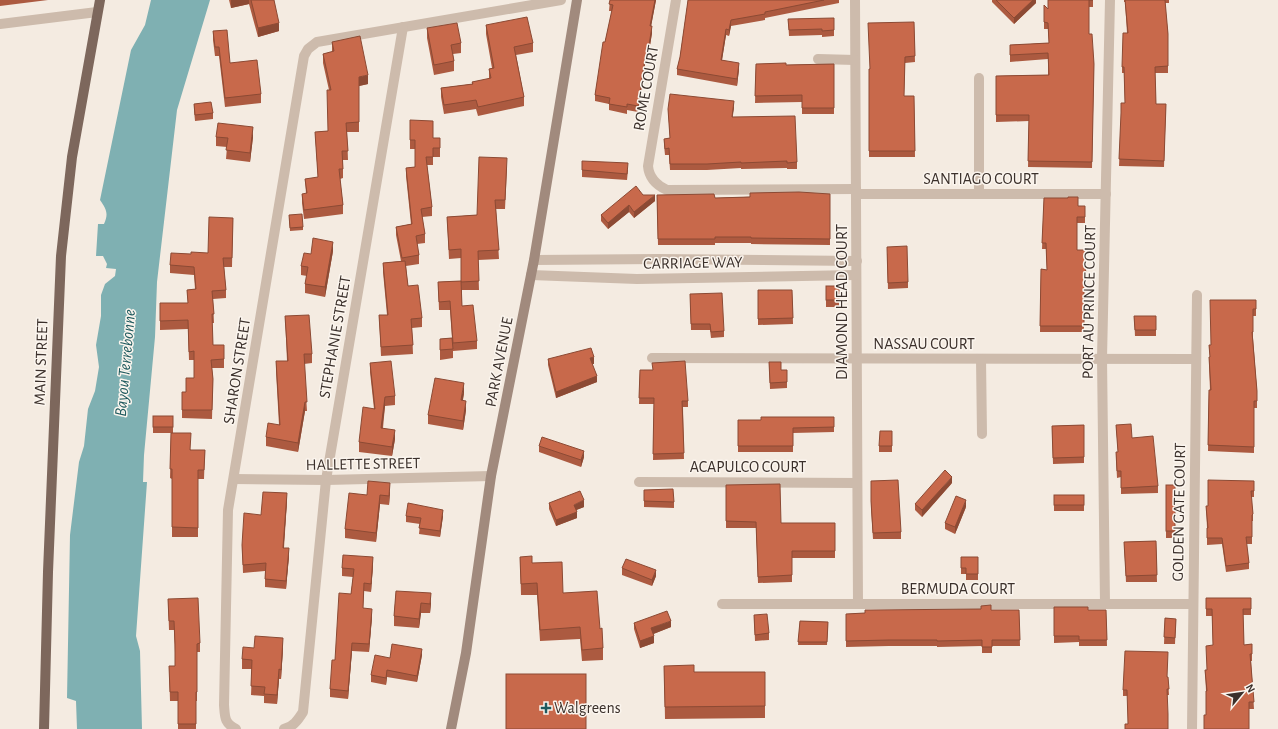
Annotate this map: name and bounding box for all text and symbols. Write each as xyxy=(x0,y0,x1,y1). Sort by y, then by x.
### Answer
street label: ROME COURT xyxy=(631,44,661,132)
street label: SANTIAGO COURT xyxy=(923,171,1039,187)
street label: DIAMOND HEAD COURT xyxy=(834,224,850,380)
street label: PORT AU PRINCE COURT xyxy=(1080,225,1098,379)
street label: CARRIAGE WAY xyxy=(643,254,743,272)
street label: STEPHANIE STREET xyxy=(316,274,354,400)
water label: Bayou Terrebonne xyxy=(112,309,138,417)
street label: PARK AVENUE xyxy=(482,315,516,408)
street label: SHARON STREET xyxy=(221,317,253,425)
street label: MAIN STREET xyxy=(31,318,51,406)
street label: NASSAU COURT xyxy=(873,336,975,352)
street label: GOLDEN GATE COURT xyxy=(1170,442,1188,582)
street label: HALLETTE STREET xyxy=(306,455,421,473)
street label: ACAPULCO COURT xyxy=(690,459,807,475)
street label: BERMUDA COURT xyxy=(901,581,1015,597)
north arrow xyxy=(1222,673,1262,713)
text: N xyxy=(1244,682,1257,694)
place label: Walgreens xyxy=(554,700,621,716)
marker: Walgreens xyxy=(541,703,551,713)

